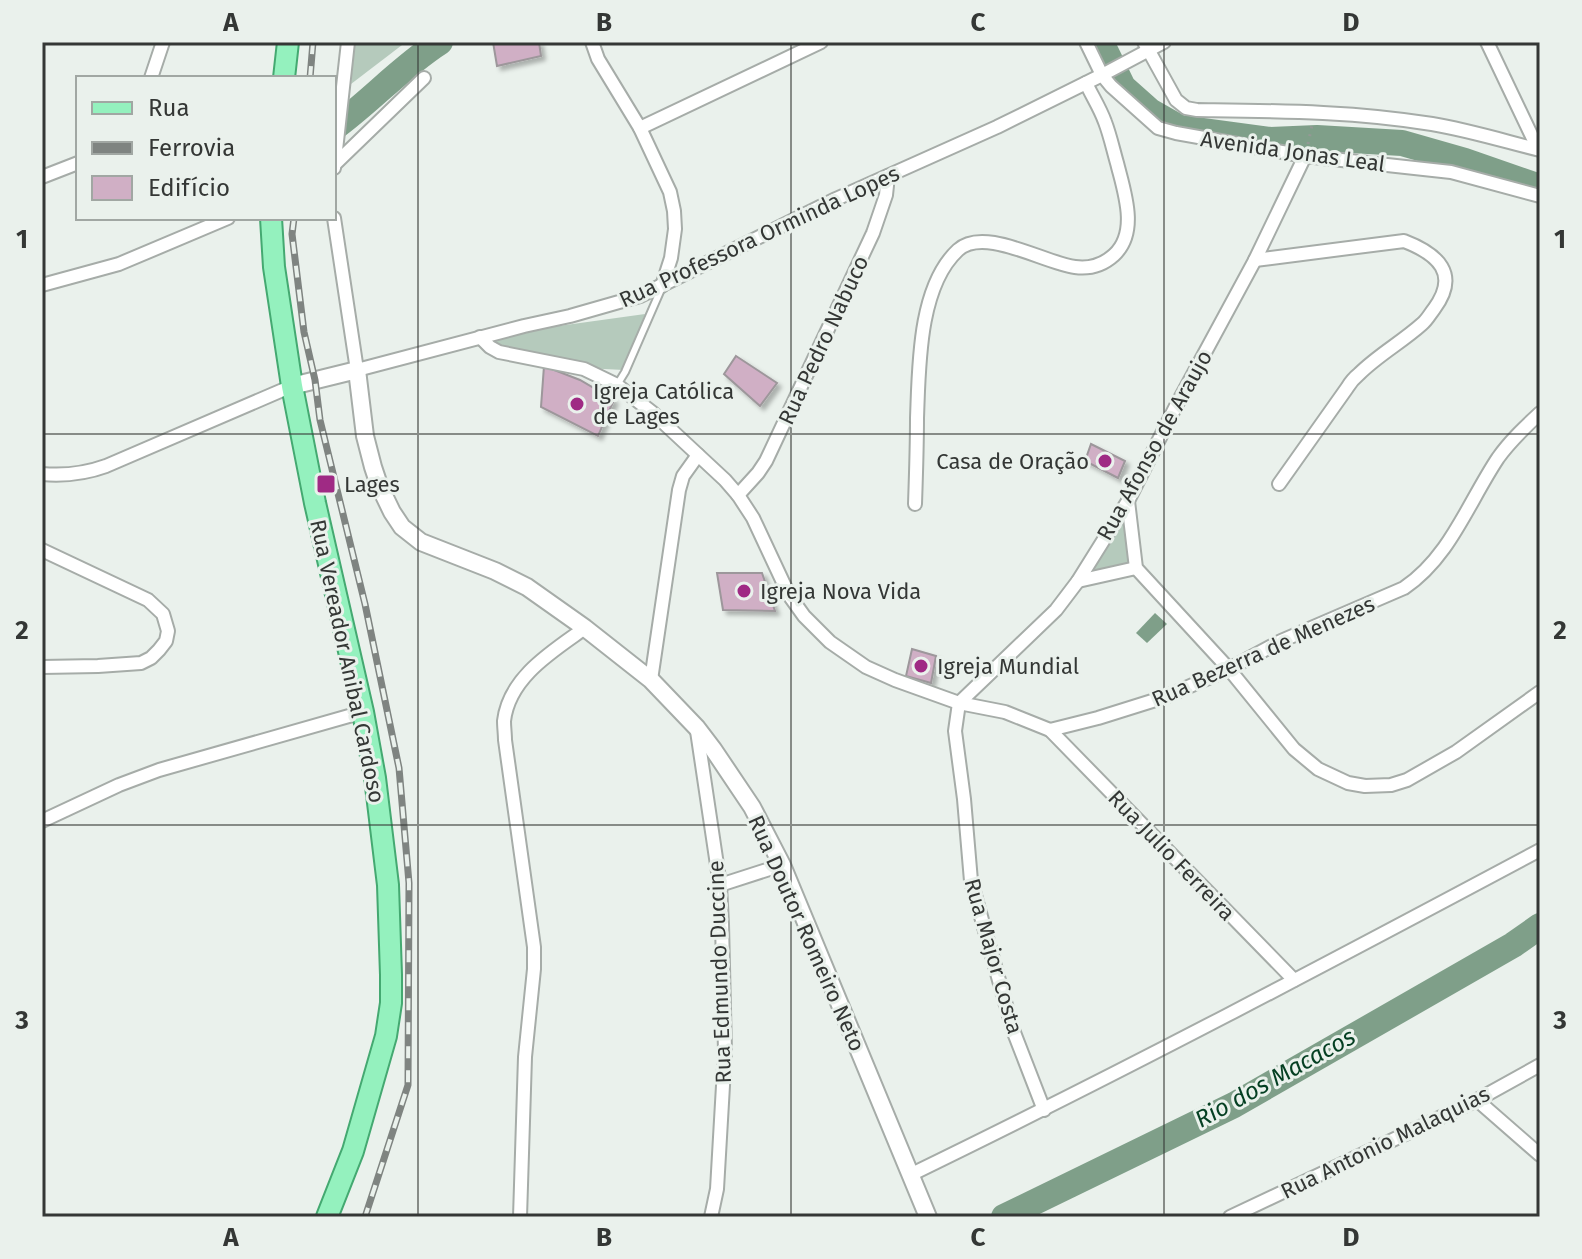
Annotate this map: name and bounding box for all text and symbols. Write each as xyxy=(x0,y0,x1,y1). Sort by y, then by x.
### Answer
text: A xyxy=(222,7,239,38)
text: B xyxy=(596,7,612,38)
text: C xyxy=(971,7,986,38)
text: D xyxy=(1343,7,1360,38)
legend xyxy=(76,76,336,220)
text: Rua xyxy=(148,94,190,122)
street label: Avenida Jonas Leal xyxy=(1199,125,1387,178)
text: Ferrovia xyxy=(148,134,235,162)
street label: Rua Professora Orminda Lopes xyxy=(615,160,904,313)
text: Edifício xyxy=(148,174,230,202)
text: 1 xyxy=(16,224,28,255)
text: 1 xyxy=(1554,224,1566,255)
street label: Rua Pedro Nabuco xyxy=(772,251,874,429)
street label: Rua Afonso de Araujo xyxy=(1091,345,1218,545)
place label: Igreja Católica de Lages xyxy=(593,378,734,430)
marker: Igreja Católica de Lages xyxy=(568,395,586,413)
place label: Casa de Oração xyxy=(936,448,1089,475)
marker: Casa de Oração xyxy=(1096,452,1114,470)
place label: Lages xyxy=(344,471,400,498)
marker: Lages xyxy=(315,473,337,495)
street label: Rua Vereador Anibal Cardoso xyxy=(304,517,391,805)
place label: Igreja Nova Vida xyxy=(760,578,921,605)
marker: Igreja Nova Vida xyxy=(735,582,753,600)
street label: Rua Bezerra de Menezes xyxy=(1148,590,1379,713)
text: 2 xyxy=(15,615,29,646)
text: 2 xyxy=(1553,615,1567,646)
place label: Igreja Mundial xyxy=(937,653,1079,680)
marker: Igreja Mundial xyxy=(912,657,930,675)
street label: Rua Julio Ferreira xyxy=(1103,784,1241,926)
street label: Rua Doutor Romeiro Neto xyxy=(742,811,871,1055)
street label: Rua Edmundo Duccine xyxy=(702,860,737,1084)
street label: Rua Major Costa xyxy=(958,875,1029,1037)
text: 3 xyxy=(14,1005,29,1036)
text: 3 xyxy=(1552,1005,1567,1036)
water label: Rio dos Macacos xyxy=(1190,1022,1360,1134)
street label: Rua Antonio Malaquias xyxy=(1276,1080,1494,1205)
text: A xyxy=(222,1222,239,1253)
text: B xyxy=(596,1222,612,1253)
text: C xyxy=(971,1222,986,1253)
text: D xyxy=(1343,1222,1360,1253)

